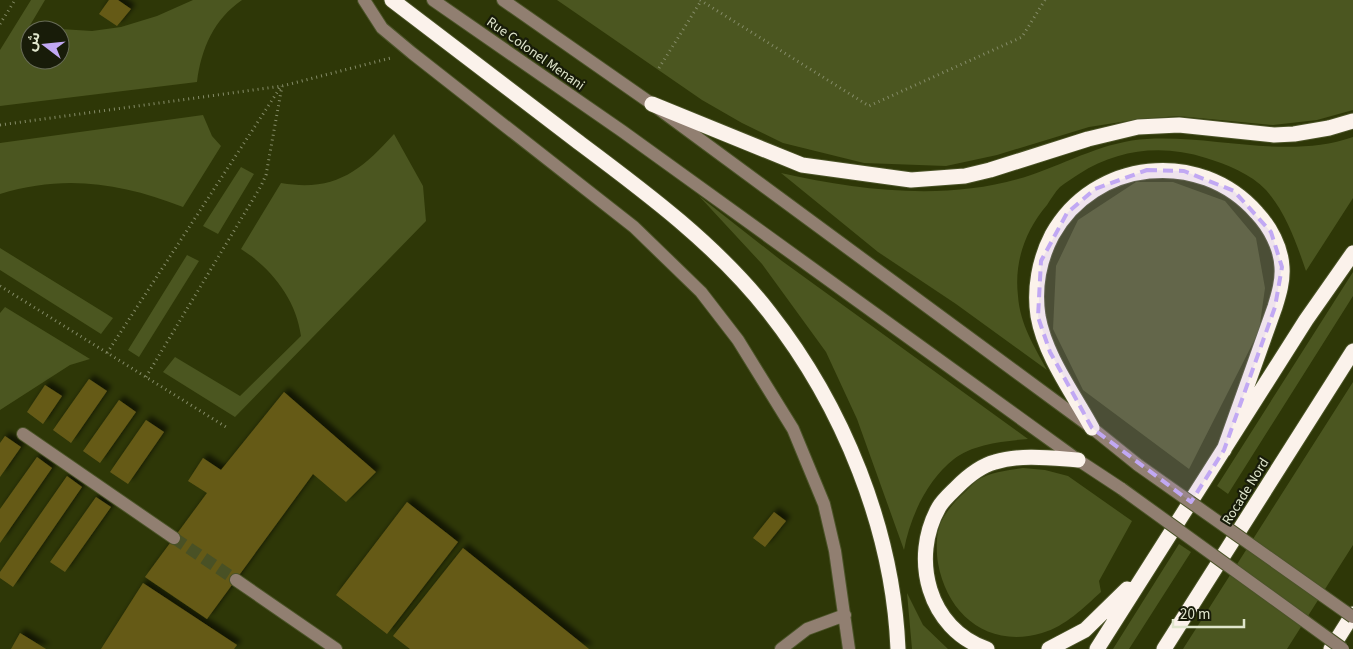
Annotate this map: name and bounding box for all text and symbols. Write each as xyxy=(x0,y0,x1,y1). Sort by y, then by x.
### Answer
street label: Rue Colonel Menani xyxy=(482,12,589,95)
north arrow xyxy=(20,20,70,70)
text: ش xyxy=(21,30,46,54)
street label: Rocade Nord xyxy=(1217,454,1274,529)
scale bar xyxy=(1173,596,1244,628)
text: 20 m xyxy=(1180,604,1210,625)

